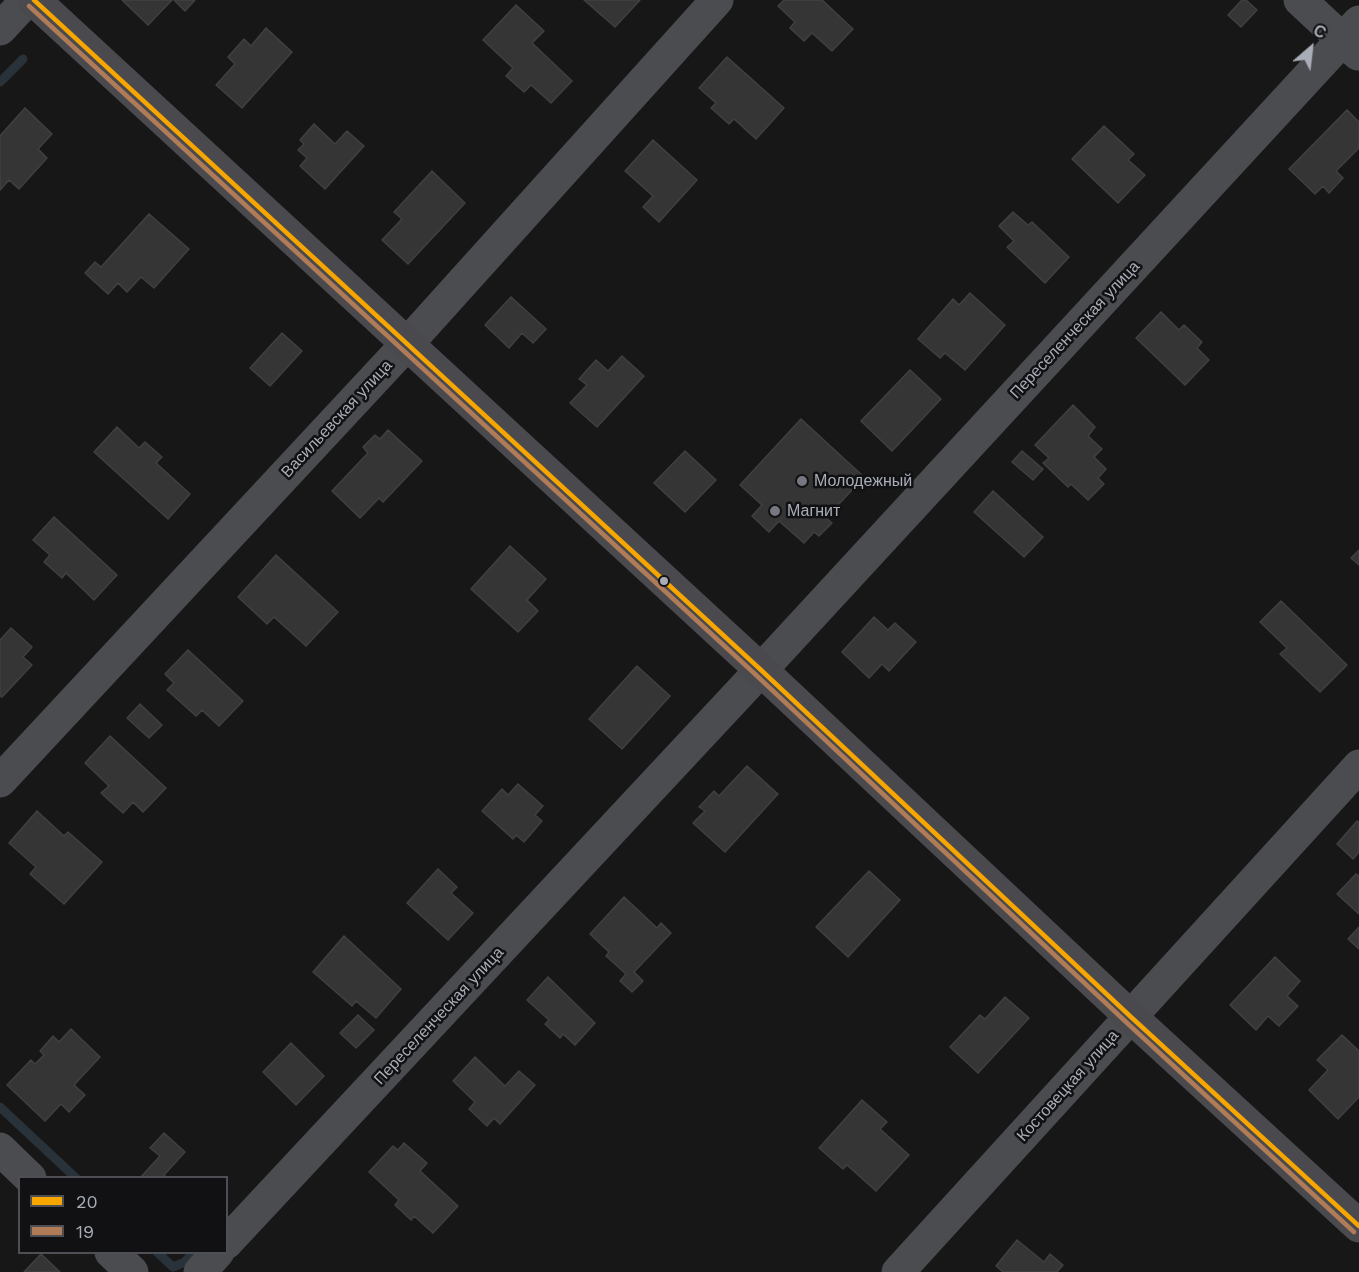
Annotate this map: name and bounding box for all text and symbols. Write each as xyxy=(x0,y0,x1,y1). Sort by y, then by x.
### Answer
north arrow xyxy=(1281,18,1341,78)
text: С xyxy=(1310,21,1329,43)
street label: Переселенческая улица xyxy=(1006,257,1144,403)
street label: Васильевская улица xyxy=(278,356,396,482)
place label: Молодежный xyxy=(814,471,912,491)
marker: Молодежный xyxy=(795,474,809,488)
place label: Магнит xyxy=(787,501,840,521)
marker: Магнит xyxy=(768,504,782,518)
unlabelled marker xyxy=(658,575,670,587)
street label: Переселенческая улица xyxy=(370,943,508,1089)
street label: Костовецкая улица xyxy=(1013,1026,1123,1146)
legend xyxy=(18,1176,228,1254)
text: 20 xyxy=(76,1191,98,1212)
text: 19 xyxy=(76,1221,94,1242)

